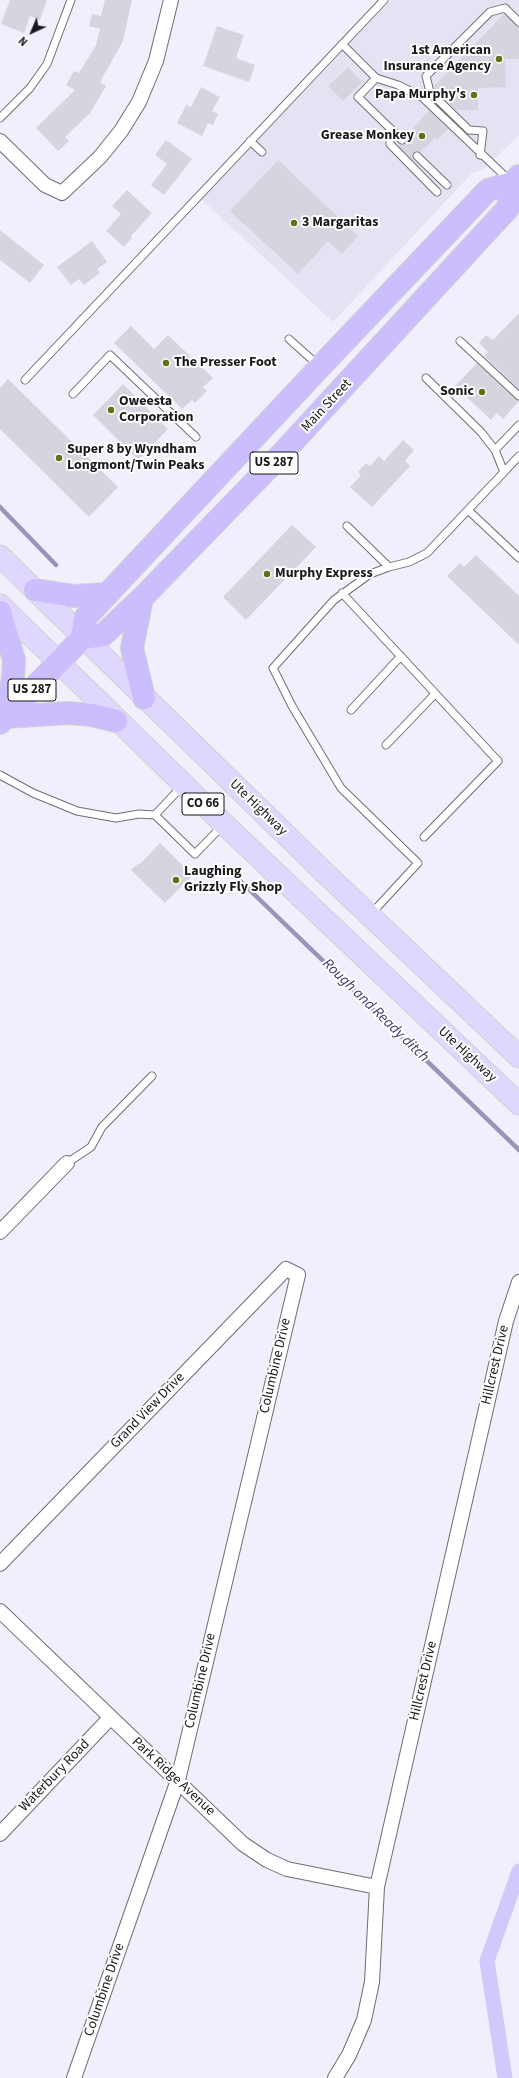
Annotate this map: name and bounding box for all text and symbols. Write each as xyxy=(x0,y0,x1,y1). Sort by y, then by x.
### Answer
north arrow xyxy=(12,12,52,52)
text: N xyxy=(15,33,31,49)
place label: 1st American Insurance Agency xyxy=(383,43,491,76)
marker: 1st American Insurance Agency xyxy=(494,54,504,64)
place label: Papa Murphy's xyxy=(375,87,466,103)
marker: Papa Murphy's xyxy=(469,90,479,100)
place label: Grease Monkey xyxy=(321,128,414,144)
marker: Grease Monkey xyxy=(417,131,427,141)
place label: 3 Margaritas xyxy=(302,215,378,231)
marker: 3 Margaritas xyxy=(289,218,299,228)
place label: The Presser Foot xyxy=(174,355,276,371)
marker: The Presser Foot xyxy=(161,358,171,368)
street label: Main Street xyxy=(298,376,356,436)
place label: Sonic xyxy=(440,384,474,400)
marker: Sonic xyxy=(477,387,487,397)
place label: Oweesta Corporation xyxy=(119,394,194,426)
marker: Oweesta Corporation xyxy=(106,405,116,415)
place label: Super 8 by Wyndham Longmont/Twin Peaks xyxy=(67,442,205,474)
road number: US 287 xyxy=(250,452,298,474)
marker: Super 8 by Wyndham Longmont/Twin Peaks xyxy=(54,453,64,463)
place label: Murphy Express xyxy=(275,566,373,582)
marker: Murphy Express xyxy=(262,569,272,579)
road number: US 287 xyxy=(8,679,56,701)
street label: Ute Highway xyxy=(226,776,290,840)
road number: CO 66 xyxy=(182,793,224,815)
place label: Laughing Grizzly Fly Shop xyxy=(184,864,282,896)
marker: Laughing Grizzly Fly Shop xyxy=(171,875,181,885)
water label: Rough and Ready ditch xyxy=(318,955,432,1067)
street label: Ute Highway xyxy=(434,1024,500,1086)
street label: Columbine Drive xyxy=(257,1317,295,1415)
street label: Hillcrest Drive xyxy=(479,1324,513,1406)
street label: Grand View Drive xyxy=(107,1369,189,1453)
street label: Columbine Drive xyxy=(182,1632,220,1730)
street label: Hillcrest Drive xyxy=(407,1640,441,1722)
street label: Park Ridge Avenue xyxy=(128,1734,218,1820)
street label: Waterbury Road xyxy=(16,1736,94,1816)
street label: Columbine Drive xyxy=(81,1941,129,2039)

